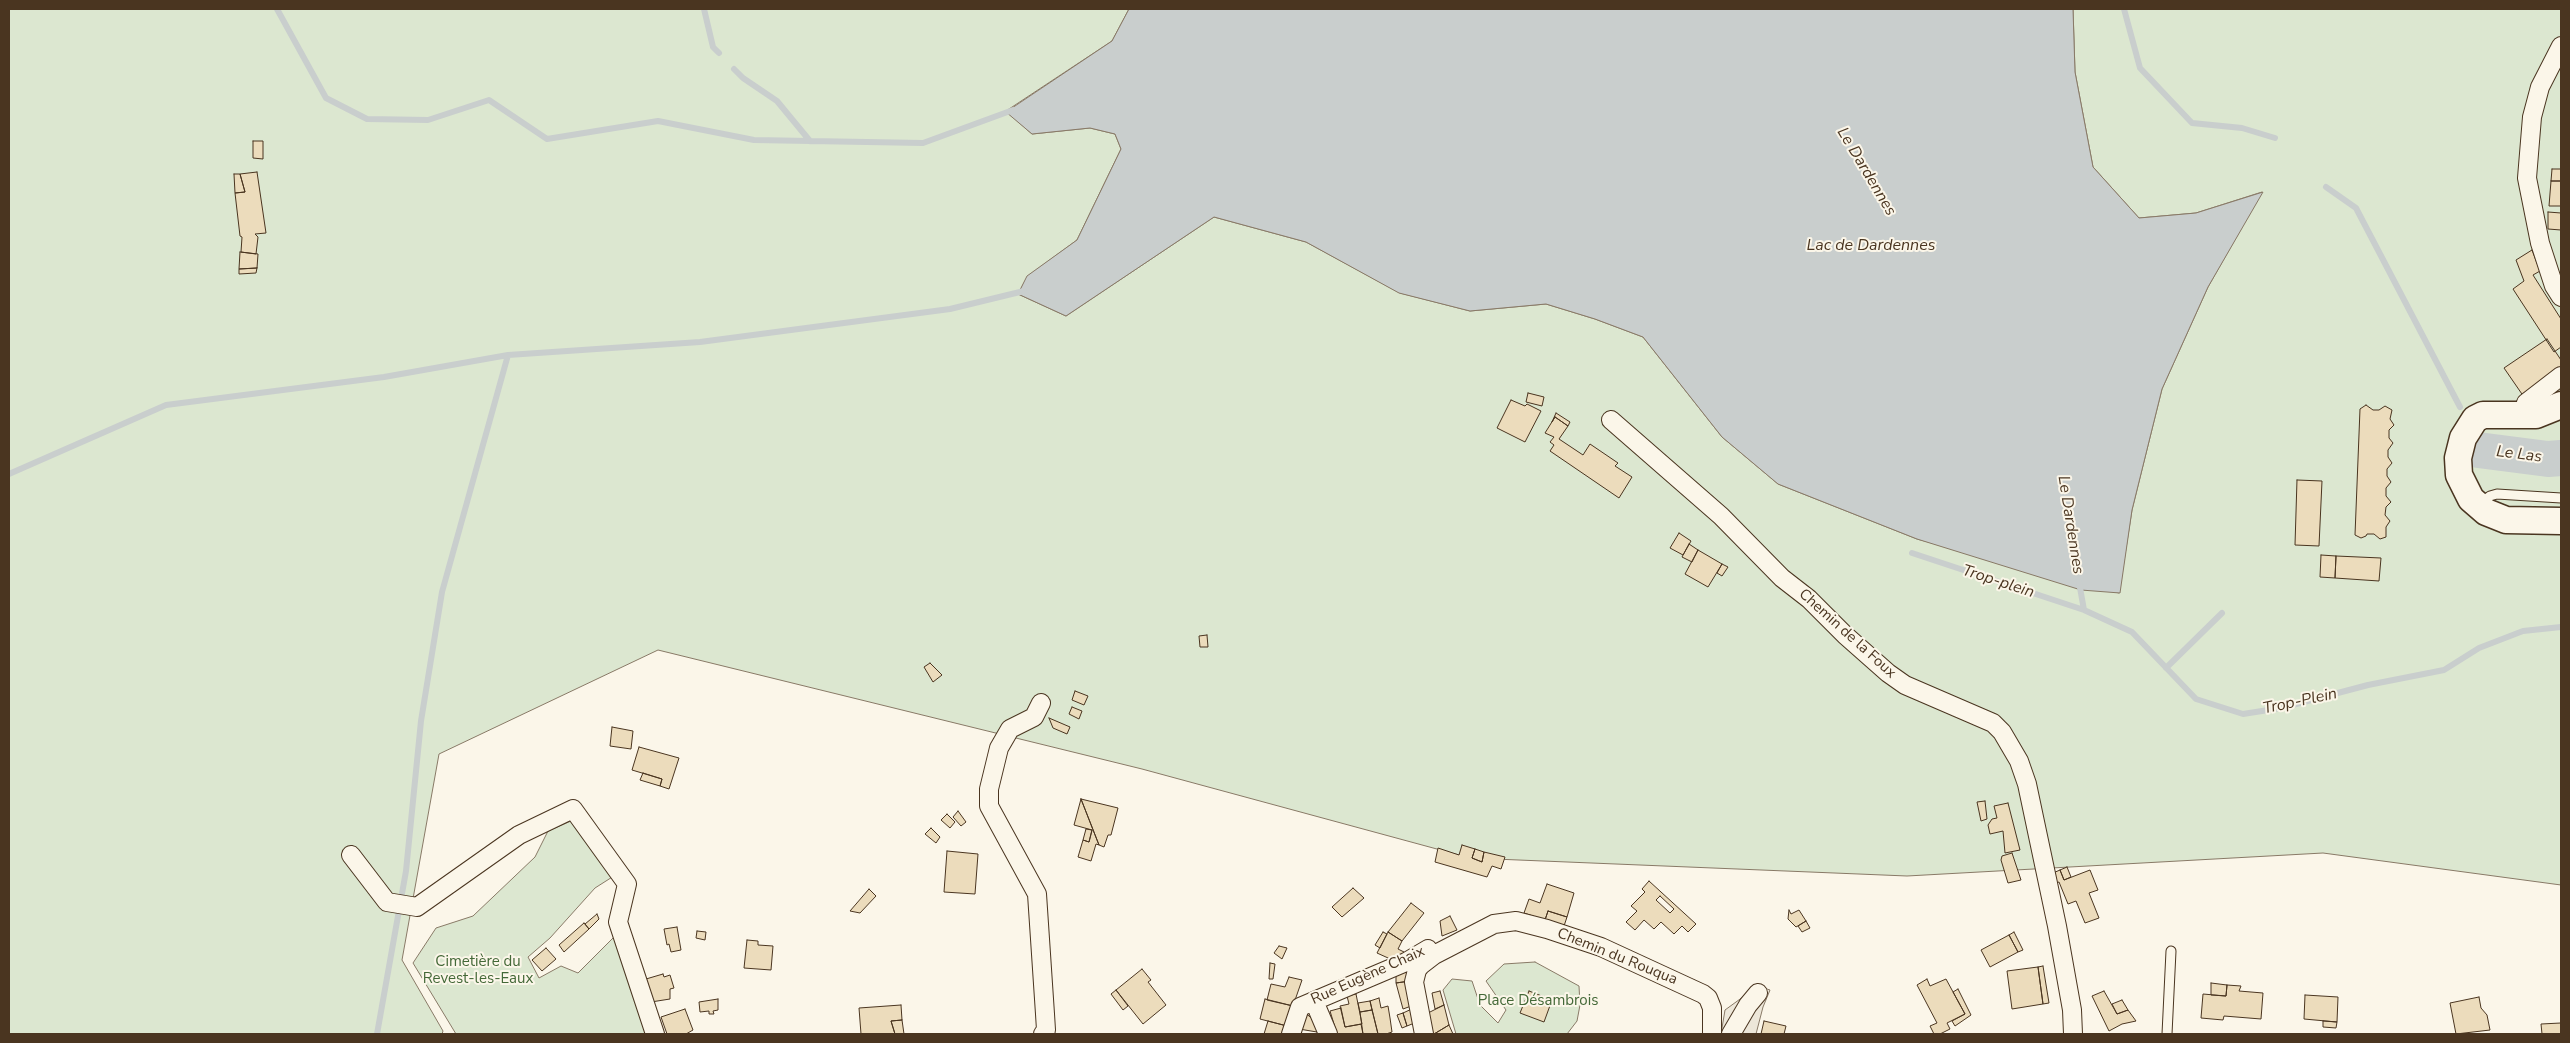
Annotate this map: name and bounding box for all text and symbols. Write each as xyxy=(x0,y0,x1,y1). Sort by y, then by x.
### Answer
water label: Le Dardennes xyxy=(1832,124,1900,220)
water label: Lac de Dardennes xyxy=(1807,236,1935,256)
water label: Le Las xyxy=(2495,443,2543,467)
water label: Le Dardennes xyxy=(2053,474,2087,576)
water label: Trop-plein xyxy=(1960,561,2036,603)
street label: Chemin de la Foux xyxy=(1795,586,1899,682)
water label: Trop-Plein xyxy=(2261,685,2339,719)
street label: Chemin du Rouqua xyxy=(1554,925,1680,989)
street label: Rue Eugène Chaix xyxy=(1308,943,1428,1009)
park label: Cimetière du Revest-les-Eaux xyxy=(423,953,533,988)
park label: Place Désambrois xyxy=(1478,992,1598,1010)

